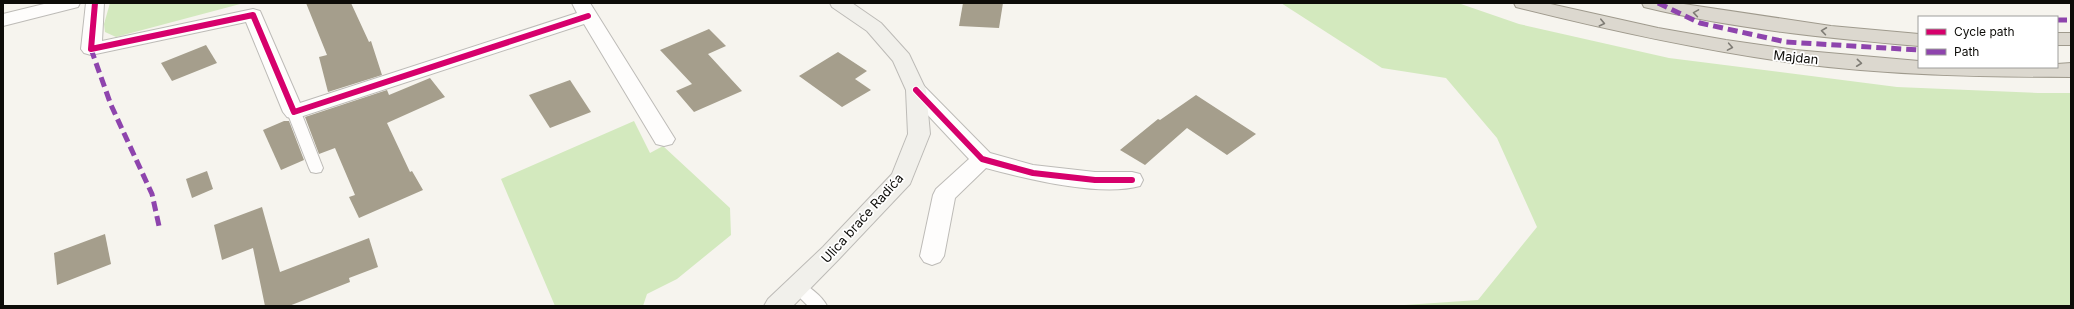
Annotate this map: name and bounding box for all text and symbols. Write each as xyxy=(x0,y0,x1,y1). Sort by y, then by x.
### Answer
one-way arrow xyxy=(1693,9,1699,17)
legend xyxy=(1918,16,2058,68)
one-way arrow xyxy=(1599,18,1606,26)
text: Cycle path xyxy=(1954,24,2015,39)
one-way arrow xyxy=(1821,27,1827,36)
one-way arrow xyxy=(1727,42,1733,51)
text: Path xyxy=(1954,44,1979,59)
street label: Majdan xyxy=(1773,47,1819,67)
one-way arrow xyxy=(1856,58,1862,67)
street label: Ulica braće Radića xyxy=(818,170,906,266)

